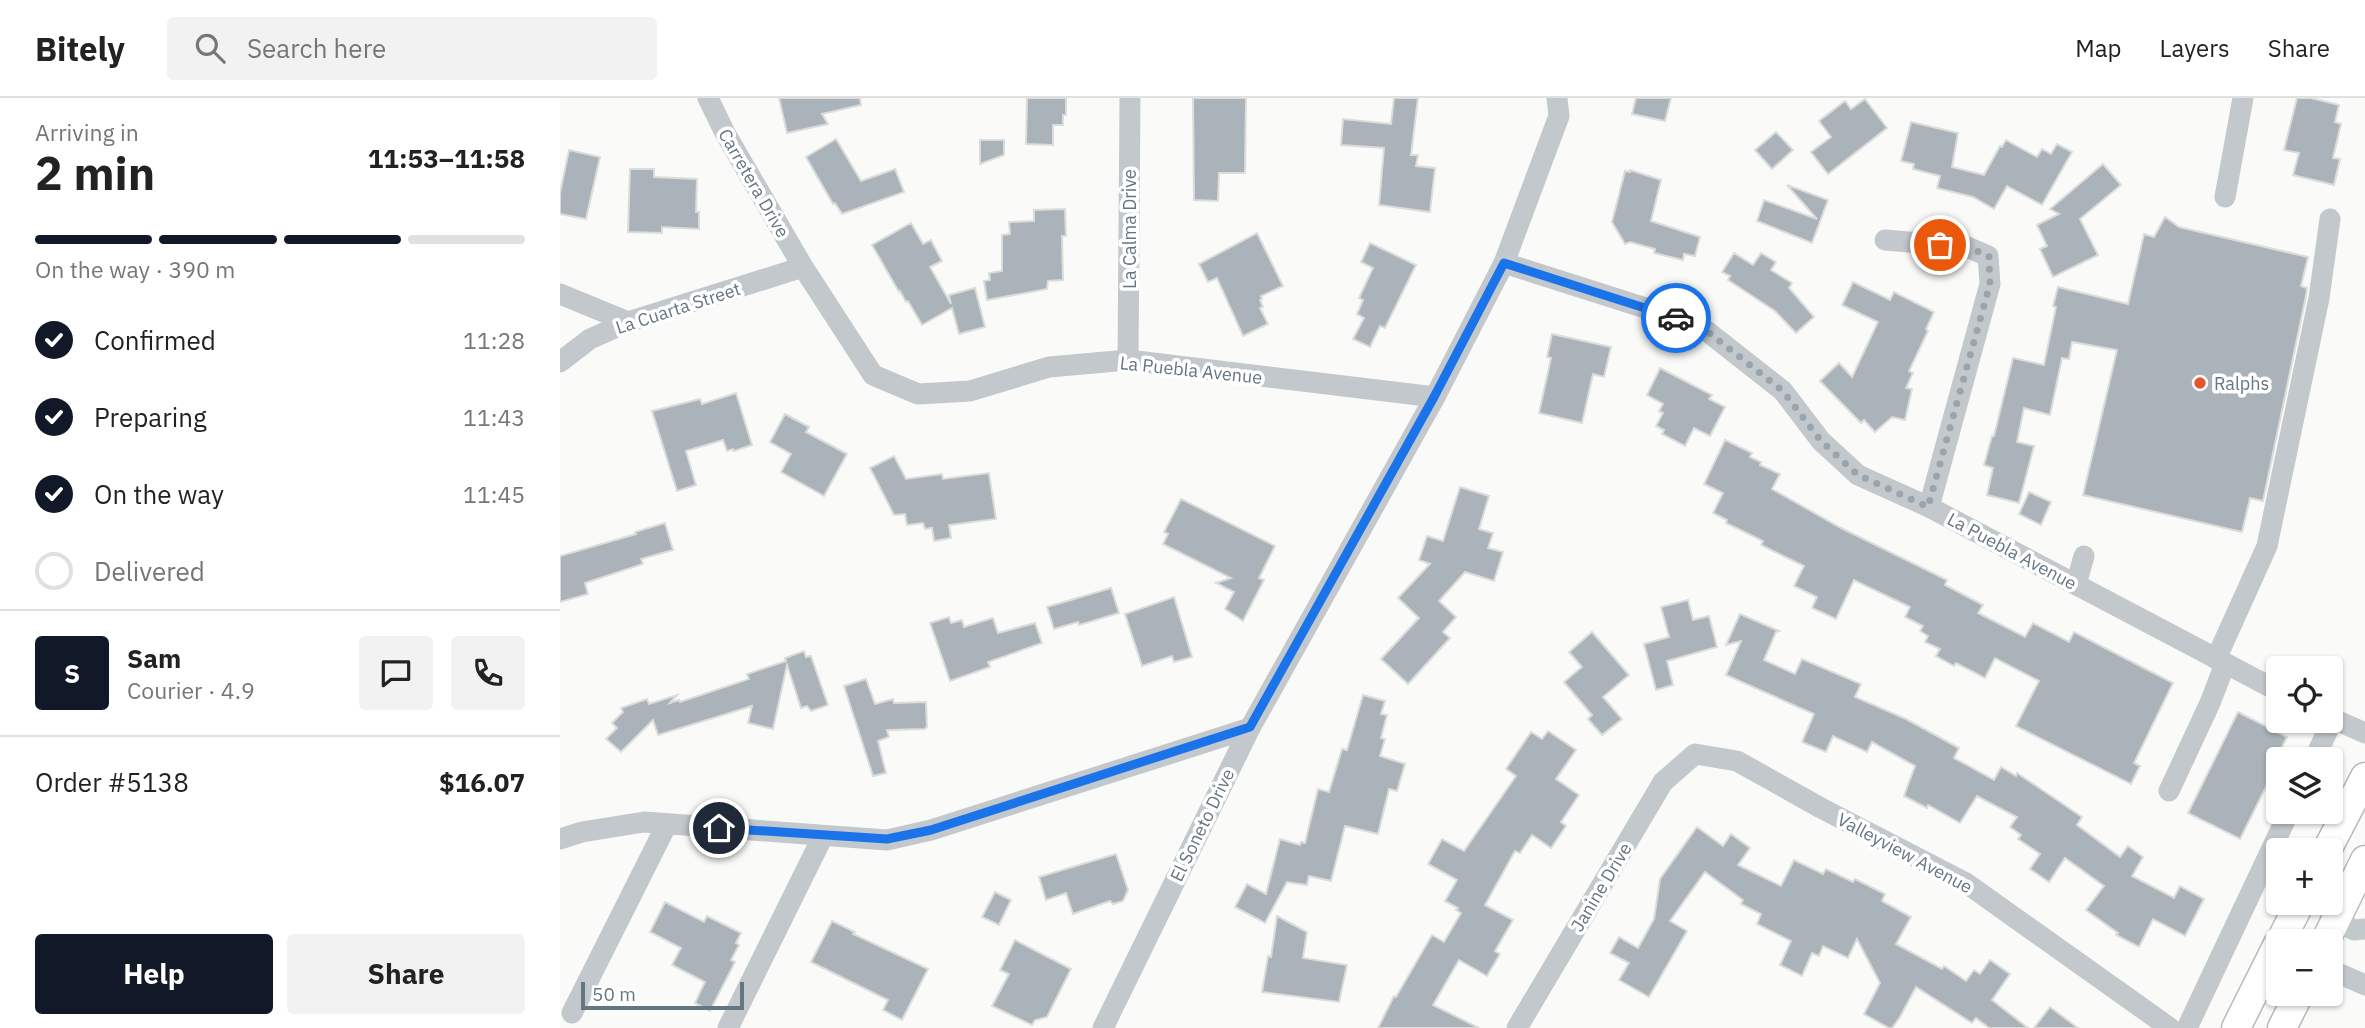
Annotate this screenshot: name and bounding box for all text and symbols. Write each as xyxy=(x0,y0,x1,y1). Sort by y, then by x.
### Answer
search box xyxy=(167,17,657,80)
text: Bitely xyxy=(35,27,125,70)
icon: search xyxy=(191,29,229,67)
text: Search here xyxy=(247,31,386,65)
text: Map xyxy=(2075,32,2122,64)
text: Layers xyxy=(2160,32,2230,64)
text: Share xyxy=(2268,32,2330,64)
text: Arriving in xyxy=(35,117,139,147)
street label: Carretera Drive xyxy=(714,124,795,242)
text: 11:53–11:58 xyxy=(368,141,525,175)
text: 2 min xyxy=(35,143,155,203)
street label: La Calma Drive xyxy=(1118,169,1141,289)
pin xyxy=(1910,215,1970,275)
icon: bag xyxy=(1921,226,1959,264)
text: On the way · 390 m xyxy=(35,254,235,284)
street label: La Cuarta Street xyxy=(613,277,743,339)
courier xyxy=(1641,283,1711,353)
icon: car xyxy=(1657,299,1695,337)
icon: check xyxy=(35,321,73,359)
text: Confirmed xyxy=(94,323,216,357)
text: 11:28 xyxy=(463,325,525,355)
street label: La Puebla Avenue xyxy=(1119,351,1264,389)
place label: Ralphs xyxy=(2214,372,2269,395)
marker: Ralphs xyxy=(2192,375,2208,391)
icon: check xyxy=(35,398,73,436)
text: Preparing xyxy=(94,400,207,434)
text: 11:43 xyxy=(463,402,525,432)
icon: check xyxy=(35,475,73,513)
text: On the way xyxy=(94,477,224,511)
text: 11:45 xyxy=(463,479,525,509)
street label: La Puebla Avenue xyxy=(1943,507,2081,595)
text: Delivered xyxy=(94,554,205,588)
button: chat xyxy=(359,636,433,710)
button: phone xyxy=(451,636,525,710)
text: Sam xyxy=(127,641,181,675)
text: S xyxy=(64,656,80,690)
map controls xyxy=(2266,656,2343,1006)
button: locate xyxy=(2266,656,2343,733)
text: Courier · 4.9 xyxy=(127,675,255,705)
button: layers xyxy=(2266,747,2343,824)
text: Order #5138 xyxy=(35,765,189,799)
text: $16.07 xyxy=(439,765,525,799)
street label: El Soneto Drive xyxy=(1165,765,1239,885)
pin xyxy=(689,798,749,858)
street label: Valleyview Avenue xyxy=(1833,808,1977,898)
icon: home xyxy=(700,809,738,847)
street label: Janine Drive xyxy=(1565,838,1637,936)
button: + xyxy=(2266,838,2343,915)
button: − xyxy=(2266,929,2343,1006)
button: Help xyxy=(35,934,273,1014)
button: Share xyxy=(287,934,525,1014)
scale bar xyxy=(581,979,744,1011)
text: 50 m xyxy=(592,982,636,1006)

